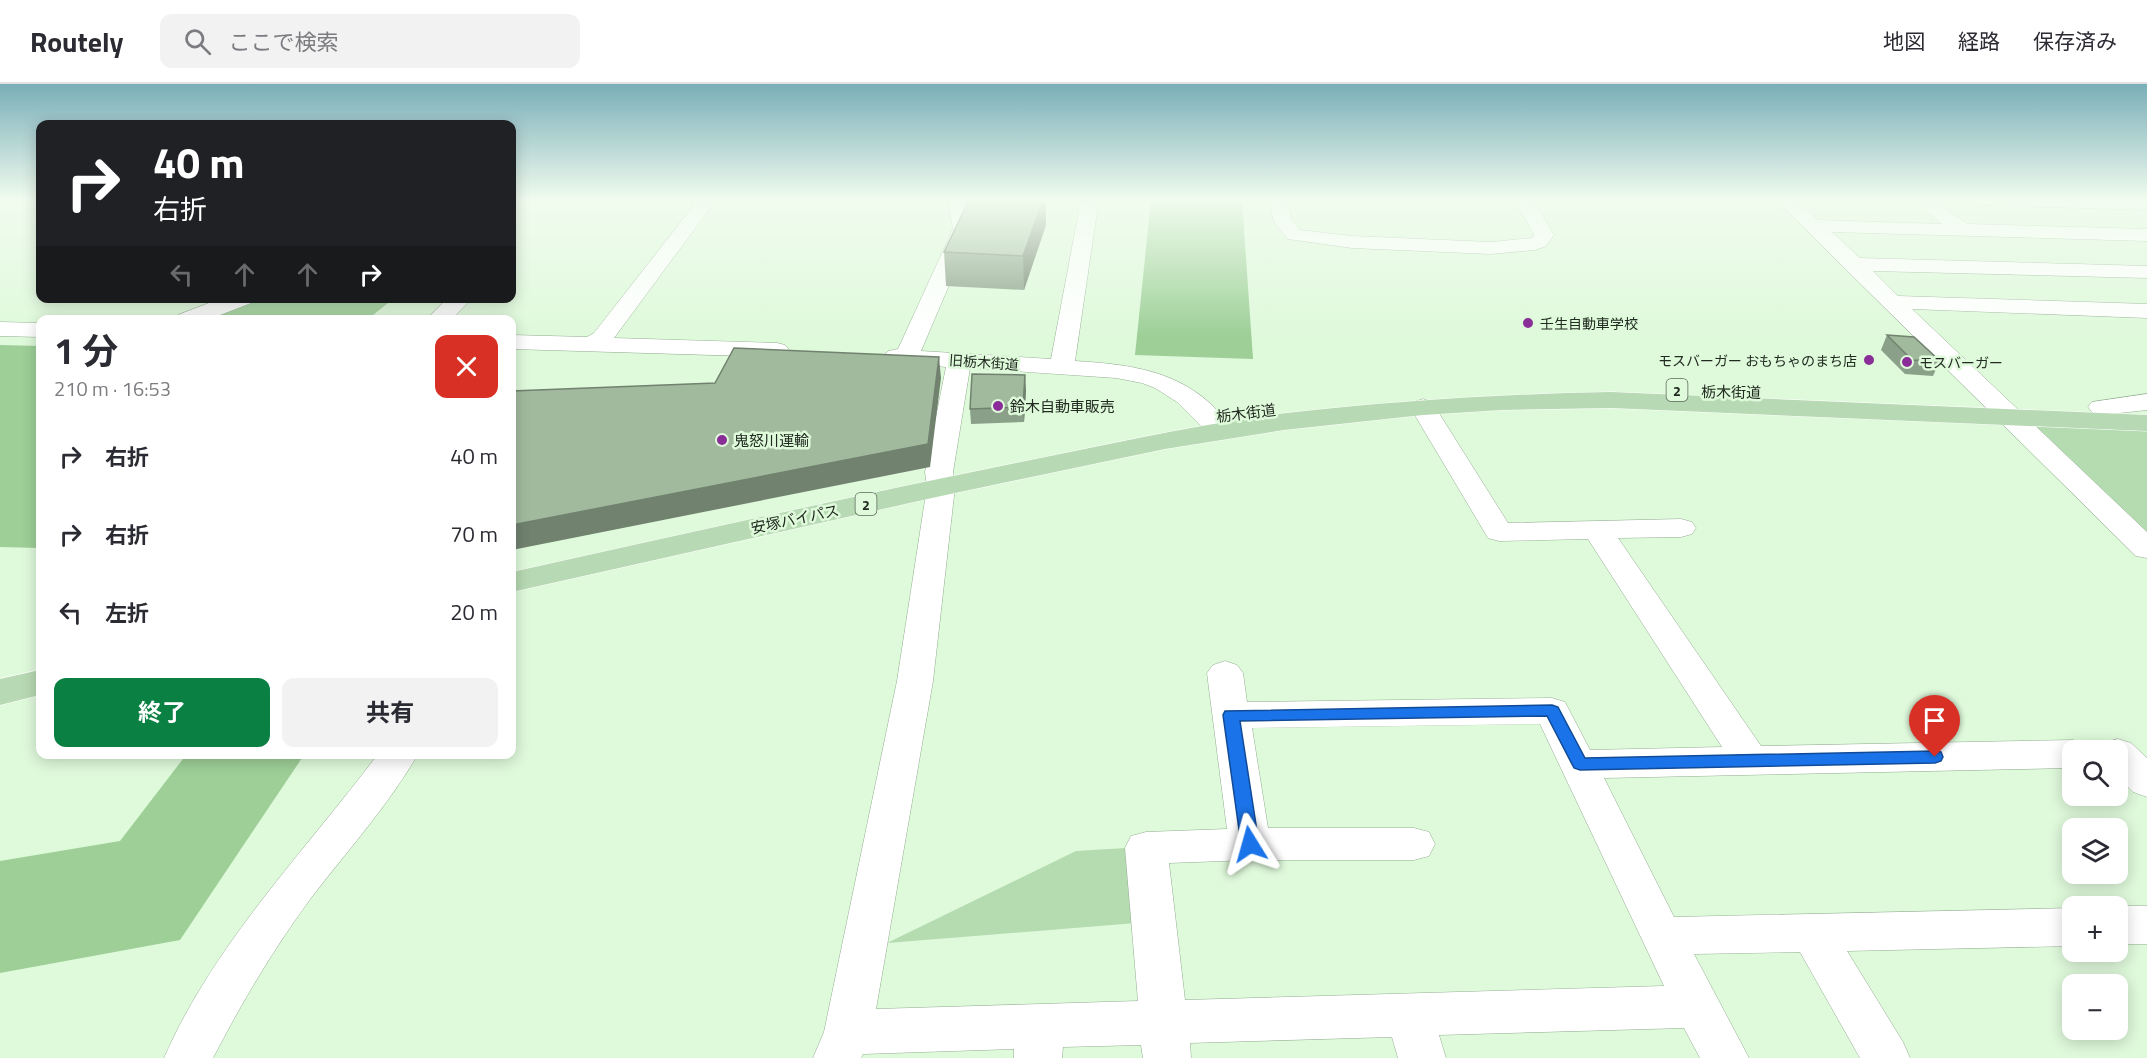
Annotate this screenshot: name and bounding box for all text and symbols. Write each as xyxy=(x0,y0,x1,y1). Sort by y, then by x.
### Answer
search box xyxy=(160,14,580,68)
text: Routely xyxy=(30,20,124,63)
icon: search xyxy=(181,25,214,58)
text: ここで検索 xyxy=(229,25,339,59)
text: 地図 xyxy=(1883,25,1925,57)
text: 経路 xyxy=(1958,25,2000,57)
text: 保存済み xyxy=(2033,25,2117,57)
text: 40 m xyxy=(153,130,245,194)
icon: right xyxy=(54,144,132,222)
text: 右折 xyxy=(153,188,207,229)
icon: left xyxy=(165,258,198,291)
icon: ahead xyxy=(228,258,261,291)
icon: ahead xyxy=(291,258,324,291)
icon: right xyxy=(354,258,387,291)
place label: 壬生自動車学校 xyxy=(1540,313,1638,334)
marker: 壬生自動車学校 xyxy=(1521,316,1535,330)
text: 1 分 xyxy=(54,323,118,378)
button: close xyxy=(435,335,498,398)
street label: 旧栃木街道 xyxy=(948,349,1020,375)
place label: モスバーガー おもちゃのまち店 xyxy=(1658,350,1857,371)
place label: モスバーガー xyxy=(1919,352,2003,373)
marker: モスバーガー おもちゃのまち店 xyxy=(1862,353,1876,367)
marker: モスバーガー xyxy=(1900,355,1914,369)
text: 210 m · 16:53 xyxy=(54,373,171,404)
road number: 2 xyxy=(1666,379,1688,401)
street label: 栃木街道 xyxy=(1701,380,1761,404)
place label: 鈴木自動車販売 xyxy=(1010,395,1115,418)
street label: 栃木街道 xyxy=(1215,398,1277,428)
marker: 鈴木自動車販売 xyxy=(991,399,1005,413)
place label: 鬼怒川運輸 xyxy=(734,429,809,452)
marker: 鬼怒川運輸 xyxy=(715,433,729,447)
text: 40 m xyxy=(450,439,498,473)
icon: right xyxy=(54,440,87,473)
text: 右折 xyxy=(105,440,149,474)
road number: 2 xyxy=(856,493,876,515)
street label: 安塚バイパス xyxy=(749,498,841,540)
text: 70 m xyxy=(450,517,498,551)
icon: right xyxy=(54,518,87,551)
text: 右折 xyxy=(105,518,149,552)
text: 20 m xyxy=(450,595,498,629)
icon: left xyxy=(54,596,87,629)
text: 左折 xyxy=(105,596,149,630)
button: 終了 xyxy=(54,678,270,747)
button: 共有 xyxy=(282,678,498,747)
pin xyxy=(1909,695,1960,757)
icon: arrive xyxy=(1918,704,1951,737)
map controls xyxy=(2062,740,2128,1040)
button: search xyxy=(2062,740,2128,806)
position arrow xyxy=(1218,812,1282,876)
button: layers xyxy=(2062,818,2128,884)
button: + xyxy=(2062,896,2128,962)
button: − xyxy=(2062,974,2128,1040)

